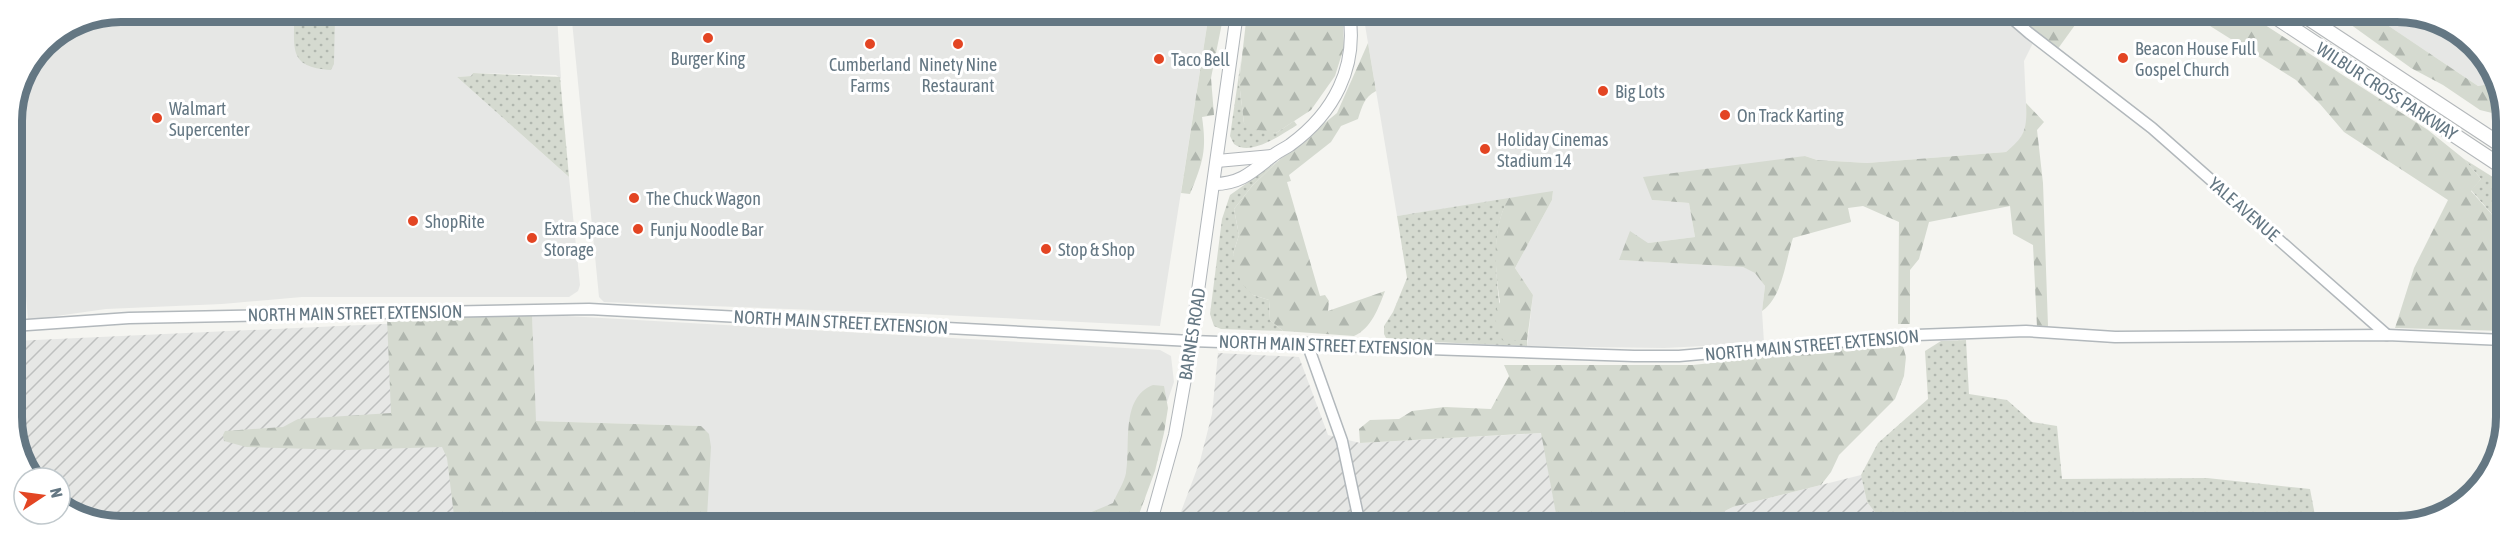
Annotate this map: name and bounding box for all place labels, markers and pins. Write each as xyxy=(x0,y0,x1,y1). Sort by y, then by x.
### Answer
marker: Burger King xyxy=(701,31,715,45)
marker: Cumberland Farms xyxy=(863,37,877,51)
marker: Ninety Nine Restaurant xyxy=(951,37,965,51)
place label: Beacon House Full Gospel Church xyxy=(2135,38,2257,80)
place label: Burger King xyxy=(671,48,746,69)
place label: Taco Bell xyxy=(1171,49,1230,70)
marker: Beacon House Full Gospel Church xyxy=(2116,51,2130,65)
marker: Taco Bell xyxy=(1152,52,1166,66)
place label: Cumberland Farms xyxy=(829,54,911,96)
place label: Ninety Nine Restaurant xyxy=(919,54,997,96)
place label: Big Lots xyxy=(1615,81,1665,102)
marker: Big Lots xyxy=(1596,84,1610,98)
place label: Walmart Supercenter xyxy=(169,98,250,140)
place label: On Track Karting xyxy=(1737,105,1844,126)
marker: On Track Karting xyxy=(1718,108,1732,122)
marker: Walmart Supercenter xyxy=(150,111,164,125)
place label: Holiday Cinemas Stadium 14 xyxy=(1497,129,1608,171)
marker: Holiday Cinemas Stadium 14 xyxy=(1478,142,1492,156)
place label: The Chuck Wagon xyxy=(646,188,761,209)
marker: The Chuck Wagon xyxy=(627,191,641,205)
place label: ShopRite xyxy=(425,211,485,232)
marker: ShopRite xyxy=(406,214,420,228)
place label: Extra Space Storage xyxy=(544,218,619,260)
place label: Funju Noodle Bar xyxy=(650,219,764,240)
marker: Funju Noodle Bar xyxy=(631,222,645,236)
marker: Extra Space Storage xyxy=(525,231,539,245)
place label: Stop & Shop xyxy=(1058,239,1135,260)
marker: Stop & Shop xyxy=(1039,242,1053,256)

